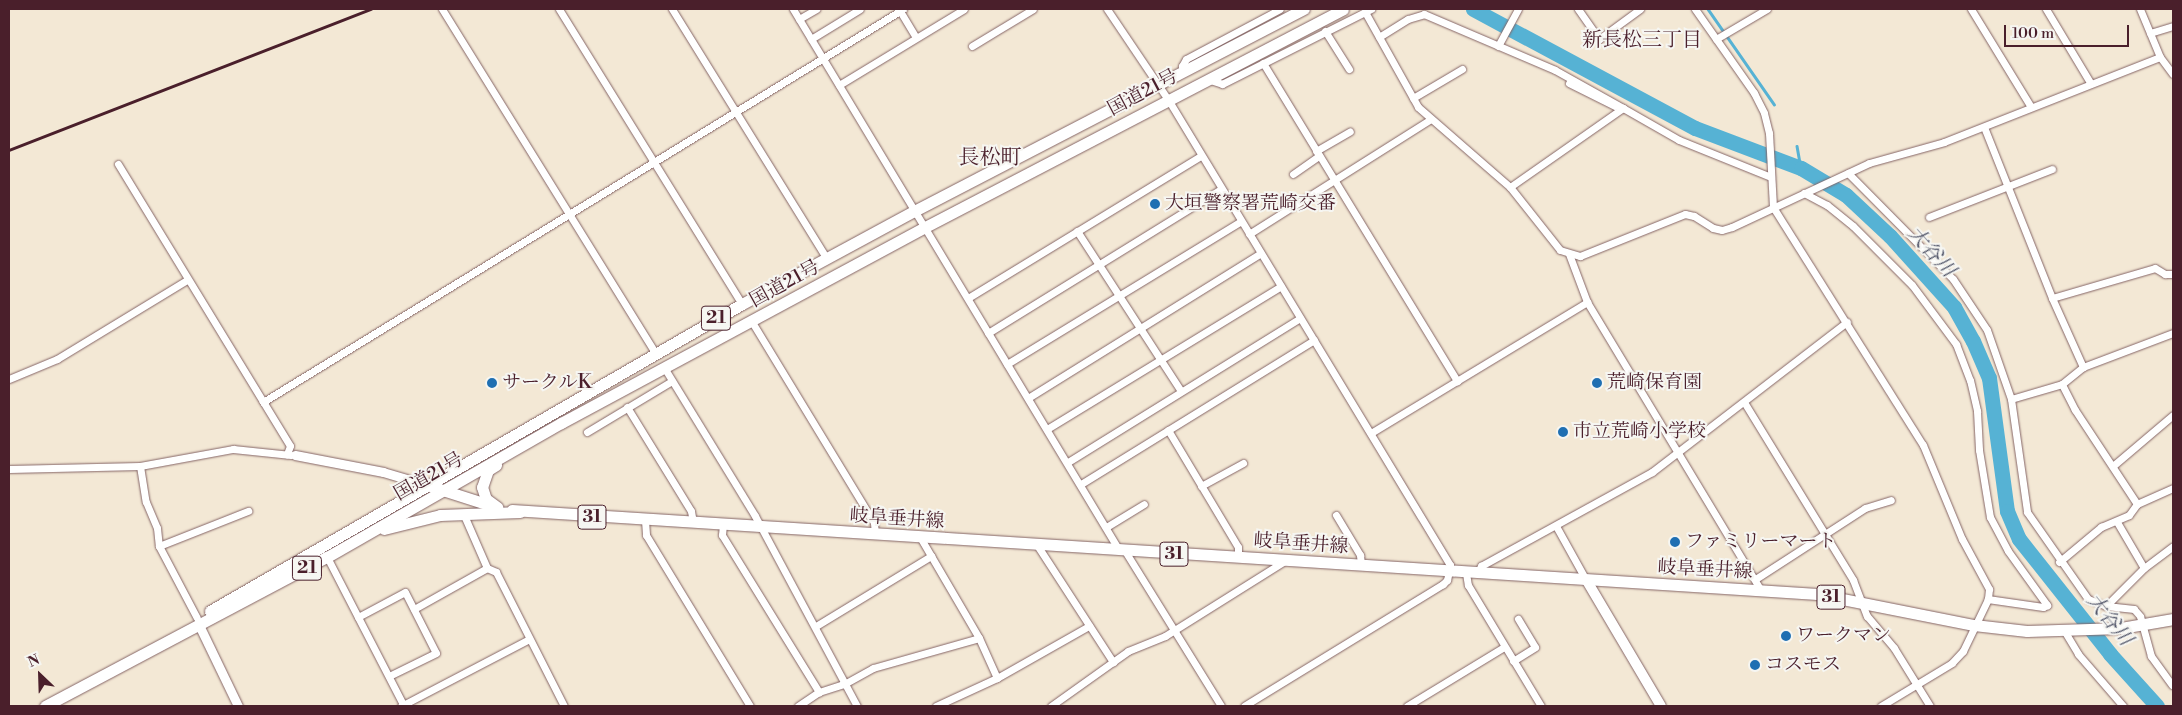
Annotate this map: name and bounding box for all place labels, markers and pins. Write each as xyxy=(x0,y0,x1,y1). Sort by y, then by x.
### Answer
place label: 大垣警察署荒崎交番 xyxy=(1165,193,1336,215)
marker: 大垣警察署荒崎交番 xyxy=(1149,198,1161,210)
place label: サークルK xyxy=(502,372,592,394)
place label: 荒崎保育園 xyxy=(1607,372,1702,394)
marker: サークルK xyxy=(486,377,498,389)
marker: 荒崎保育園 xyxy=(1591,377,1603,389)
place label: 市立荒崎小学校 xyxy=(1573,421,1706,443)
marker: 市立荒崎小学校 xyxy=(1557,426,1569,438)
place label: ファミリーマート xyxy=(1685,531,1837,553)
marker: ファミリーマート xyxy=(1669,536,1681,548)
place label: ワークマン xyxy=(1796,625,1891,647)
marker: ワークマン xyxy=(1780,630,1792,642)
place label: コスモス xyxy=(1765,654,1841,676)
marker: コスモス xyxy=(1749,659,1761,671)

